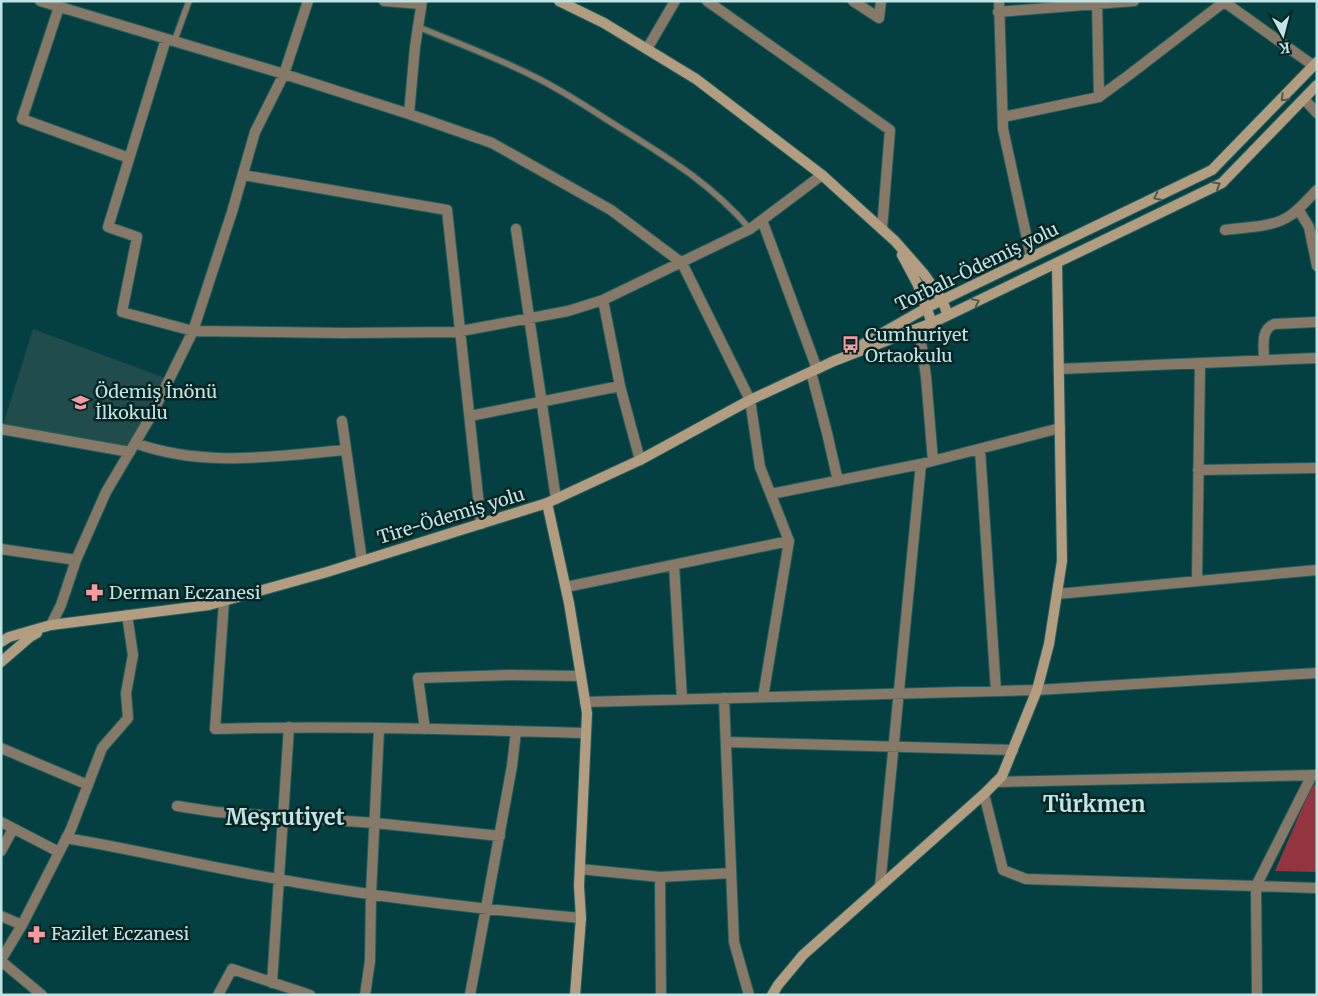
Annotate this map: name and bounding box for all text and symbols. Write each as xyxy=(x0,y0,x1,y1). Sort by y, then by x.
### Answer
north arrow xyxy=(1258,10,1308,60)
text: K xyxy=(1278,38,1291,58)
one-way arrow xyxy=(1280,92,1289,101)
one-way arrow xyxy=(1211,181,1220,191)
one-way arrow xyxy=(1154,190,1163,200)
street label: Torbalı-Ödemiş yolu xyxy=(891,217,1062,316)
one-way arrow xyxy=(971,297,980,308)
place label: Cumhuriyet Ortaokulu xyxy=(865,323,969,367)
bus stop icon: Cumhuriyet Ortaokulu xyxy=(841,335,861,355)
place label: Ödemiş İnönü İlkokulu xyxy=(95,380,217,424)
school or university icon: Ödemiş İnönü İlkokulu xyxy=(71,392,91,412)
street label: Tire-Ödemiş yolu xyxy=(374,482,527,549)
place label: Derman Eczanesi xyxy=(109,581,261,604)
pharmacy icon: Derman Eczanesi xyxy=(85,583,105,603)
district label: Türkmen xyxy=(1043,790,1145,818)
district label: Meşrutiyet xyxy=(225,803,345,831)
place label: Fazilet Eczanesi xyxy=(51,922,189,945)
pharmacy icon: Fazilet Eczanesi xyxy=(27,924,47,944)

